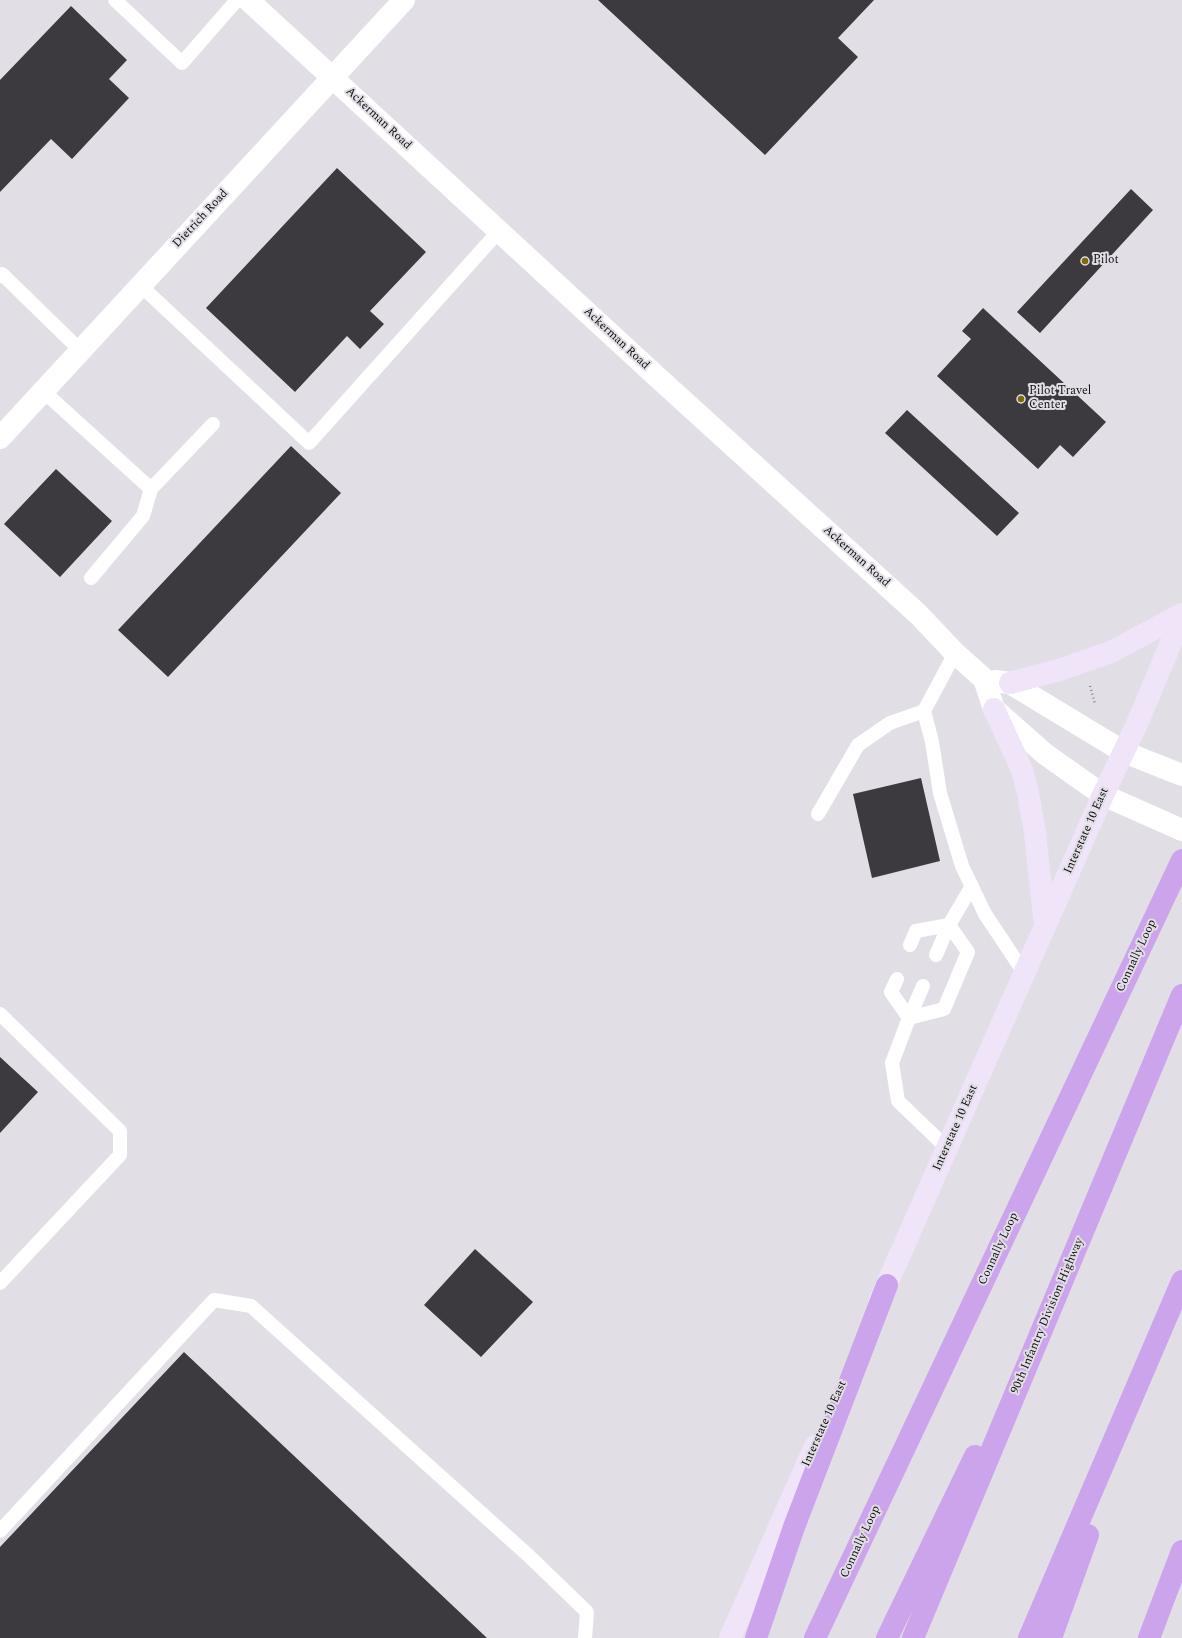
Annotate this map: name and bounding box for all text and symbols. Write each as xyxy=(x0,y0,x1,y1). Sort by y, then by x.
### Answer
street label: Ackerman Road xyxy=(342,85,414,153)
street label: Dietrich Road xyxy=(170,187,232,251)
place label: Pilot xyxy=(1093,254,1119,268)
marker: Pilot xyxy=(1080,256,1090,266)
street label: Ackerman Road xyxy=(580,305,652,373)
place label: Pilot Travel Center xyxy=(1029,385,1091,413)
marker: Pilot Travel Center xyxy=(1016,394,1026,404)
street label: Ackerman Road xyxy=(820,523,892,591)
street label: Interstate 10 East xyxy=(1062,786,1112,876)
street label: Connally Loop xyxy=(1114,918,1160,994)
street label: Interstate 10 East xyxy=(931,1083,981,1173)
street label: Connally Loop xyxy=(976,1211,1022,1287)
street label: 90th Infantry Division Highway xyxy=(1009,1236,1087,1396)
street label: Interstate 10 East xyxy=(800,1379,850,1469)
street label: Connally Loop xyxy=(838,1504,884,1580)

